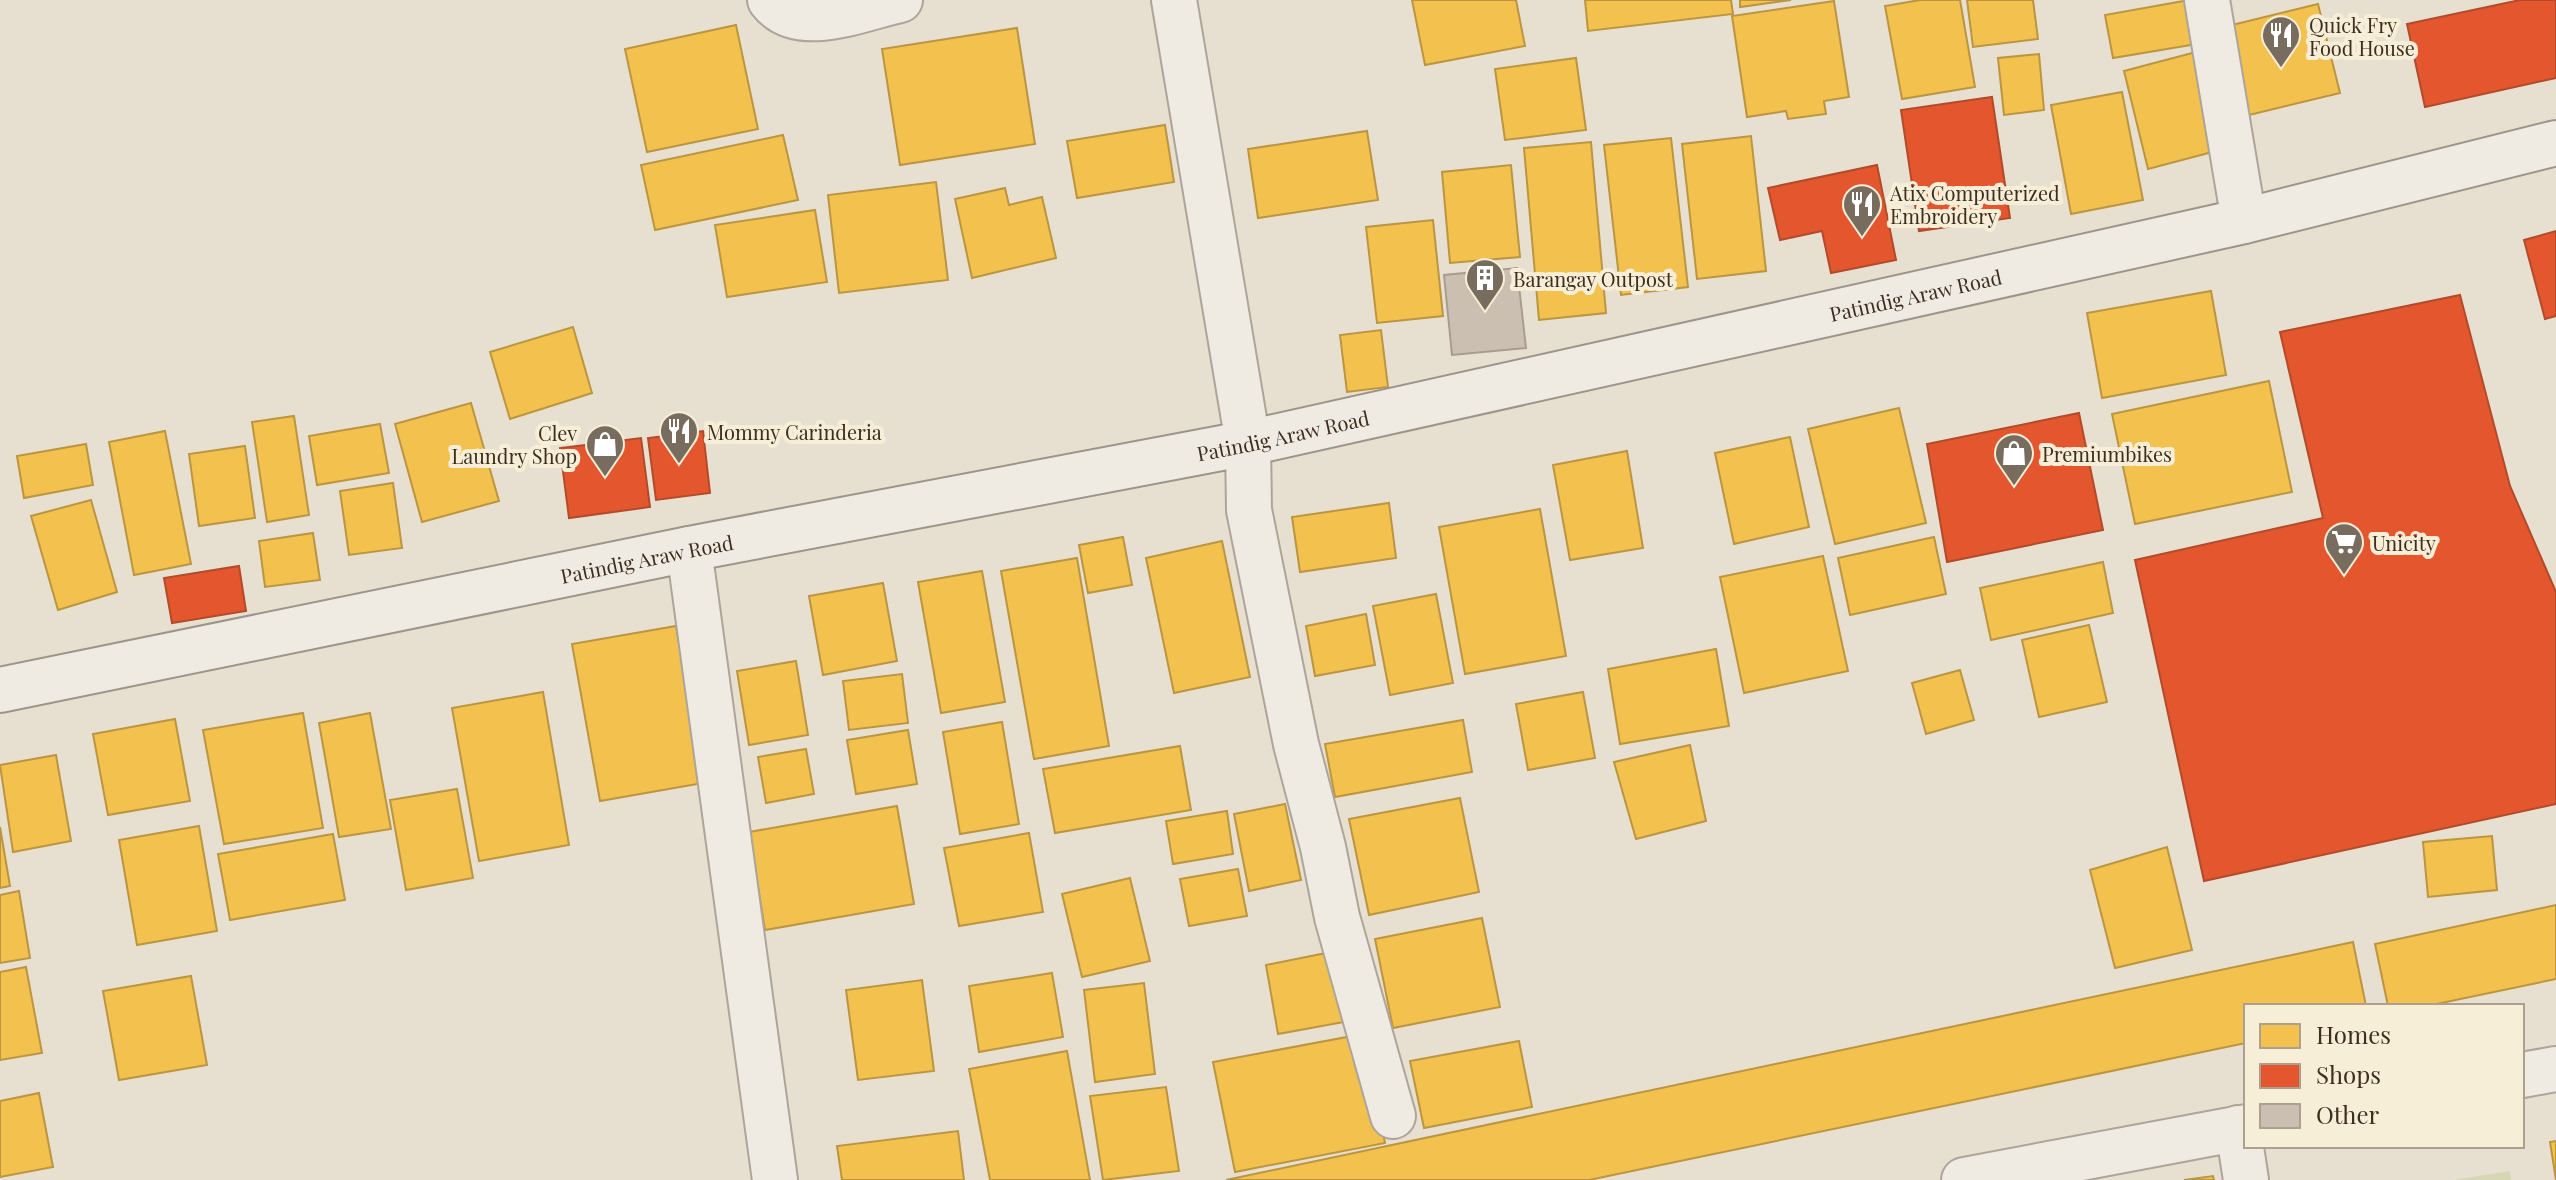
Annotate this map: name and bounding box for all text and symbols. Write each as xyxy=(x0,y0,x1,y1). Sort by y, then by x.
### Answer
place label: Quick Fry Food House xyxy=(2309,11,2415,61)
restaurant icon: Quick Fry Food House xyxy=(2260,14,2302,69)
place label: Atix Computerized Embroidery xyxy=(1889,179,2060,229)
restaurant icon: Atix Computerized Embroidery xyxy=(1841,183,1883,238)
building icon: Barangay Outpost xyxy=(1464,257,1506,312)
street label: Patindig Araw Road xyxy=(1827,262,2004,327)
place label: Barangay Outpost xyxy=(1513,265,1674,292)
street label: Patindig Araw Road xyxy=(1194,403,1372,466)
restaurant icon: Mommy Carinderia xyxy=(658,410,700,465)
place label: Mommy Carinderia xyxy=(707,418,882,445)
place label: Clev Laundry Shop xyxy=(452,419,577,469)
shop icon: Clev Laundry Shop xyxy=(584,423,626,478)
shop icon: Premiumbikes xyxy=(1993,432,2035,487)
place label: Premiumbikes xyxy=(2042,440,2172,467)
supermarket icon: Unicity xyxy=(2323,521,2365,576)
street label: Patindig Araw Road xyxy=(558,527,736,589)
place label: Unicity xyxy=(2372,529,2436,556)
legend xyxy=(2244,1004,2524,1148)
text: Homes xyxy=(2316,1018,2391,1050)
text: Shops xyxy=(2316,1058,2381,1090)
text: Other xyxy=(2316,1098,2380,1130)

